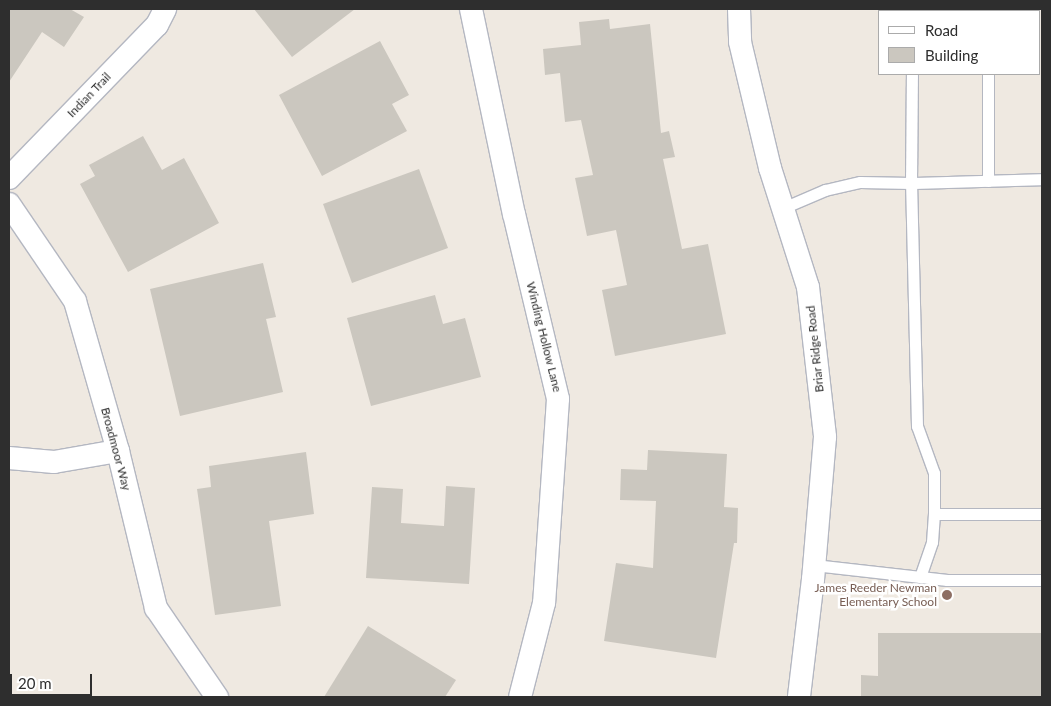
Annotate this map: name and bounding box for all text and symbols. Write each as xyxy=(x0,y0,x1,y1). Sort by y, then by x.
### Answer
legend xyxy=(878,10,1041,75)
text: Road xyxy=(925,21,958,39)
text: Building xyxy=(925,46,978,64)
street label: Indian Trail xyxy=(64,69,114,121)
street label: Winding Hollow Lane xyxy=(523,280,565,394)
street label: Briar Ridge Road xyxy=(803,305,827,393)
street label: Broadmoor Way xyxy=(98,406,134,492)
place label: James Reeder Newman Elementary School xyxy=(814,581,937,609)
marker: James Reeder Newman Elementary School xyxy=(941,589,953,601)
scale bar xyxy=(12,664,95,696)
text: 20 m xyxy=(18,674,52,692)

